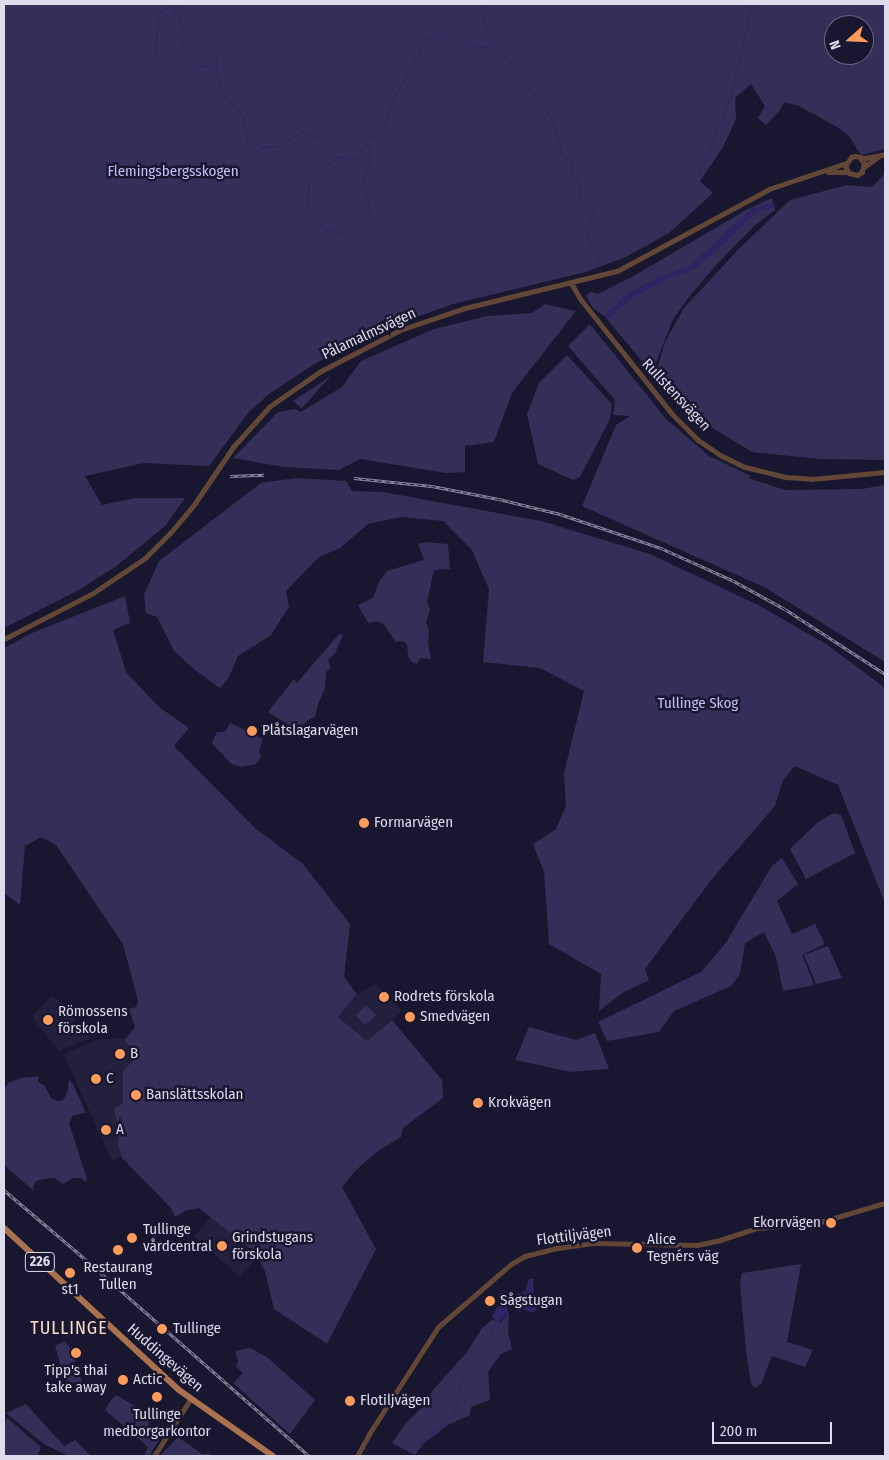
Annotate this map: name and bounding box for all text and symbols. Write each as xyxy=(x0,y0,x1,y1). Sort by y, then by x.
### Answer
north arrow xyxy=(824,15,874,65)
text: N xyxy=(826,38,845,52)
park label: Flemingsbergsskogen xyxy=(107,163,239,181)
street label: Pålamalmsvägen xyxy=(319,304,419,364)
street label: Rullstensvägen xyxy=(638,355,714,435)
park label: Tullinge Skog xyxy=(658,695,738,713)
place label: Plåtslagarvägen xyxy=(262,722,358,740)
marker: Plåtslagarvägen xyxy=(246,725,258,737)
place label: Formarvägen xyxy=(374,814,453,832)
marker: Formarvägen xyxy=(358,817,370,829)
place label: Rodrets förskola xyxy=(394,988,495,1006)
marker: Rodrets förskola xyxy=(378,991,390,1003)
place label: Römossens förskola xyxy=(58,1002,128,1037)
place label: Smedvägen xyxy=(420,1008,490,1026)
marker: Smedvägen xyxy=(404,1011,416,1023)
marker: Römossens förskola xyxy=(42,1014,54,1026)
place label: B xyxy=(130,1045,138,1063)
marker: B xyxy=(114,1048,126,1060)
place label: C xyxy=(106,1070,114,1088)
marker: C xyxy=(90,1073,102,1085)
place label: Banslättsskolan xyxy=(146,1086,243,1104)
marker: Banslättsskolan xyxy=(130,1089,142,1101)
place label: Krokvägen xyxy=(488,1094,551,1112)
marker: Krokvägen xyxy=(472,1097,484,1109)
place label: A xyxy=(116,1121,124,1139)
marker: A xyxy=(100,1124,112,1136)
place label: Ekorrvägen xyxy=(753,1214,821,1232)
marker: Ekorrvägen xyxy=(825,1217,837,1229)
place label: Tullinge vårdcentral xyxy=(143,1220,212,1255)
street label: Flottiljvägen xyxy=(536,1222,612,1250)
place label: Grindstugans förskola xyxy=(232,1228,313,1263)
place label: Alice Tegnérs väg xyxy=(647,1230,719,1265)
marker: Tullinge vårdcentral xyxy=(125,1231,139,1245)
marker: Grindstugans förskola xyxy=(216,1240,228,1252)
marker: Alice Tegnérs väg xyxy=(631,1242,643,1254)
marker: Restaurang Tullen xyxy=(112,1244,124,1256)
road number: 226 xyxy=(24,1250,56,1274)
place label: Restaurang Tullen xyxy=(84,1258,152,1293)
marker: st1 xyxy=(64,1267,76,1279)
place label: st1 xyxy=(62,1281,78,1299)
place label: Sågstugan xyxy=(500,1292,563,1310)
marker: Sågstugan xyxy=(484,1295,496,1307)
district label: TULLINGE xyxy=(29,1317,109,1339)
street label: Huddingevägen xyxy=(123,1320,207,1396)
place label: Tullinge xyxy=(173,1320,221,1338)
marker: Tullinge xyxy=(155,1322,169,1336)
marker: Tipp's thai take away xyxy=(70,1347,82,1359)
place label: Tipp's thai take away xyxy=(44,1361,108,1396)
place label: Actic xyxy=(133,1371,162,1389)
marker: Actic xyxy=(117,1374,129,1386)
marker: Tullinge medborgarkontor xyxy=(151,1391,163,1403)
place label: Flotiljvägen xyxy=(360,1392,430,1410)
marker: Flotiljvägen xyxy=(344,1395,356,1407)
place label: Tullinge medborgarkontor xyxy=(103,1405,211,1440)
scale bar xyxy=(714,1412,834,1444)
text: 200 m xyxy=(720,1422,757,1440)

